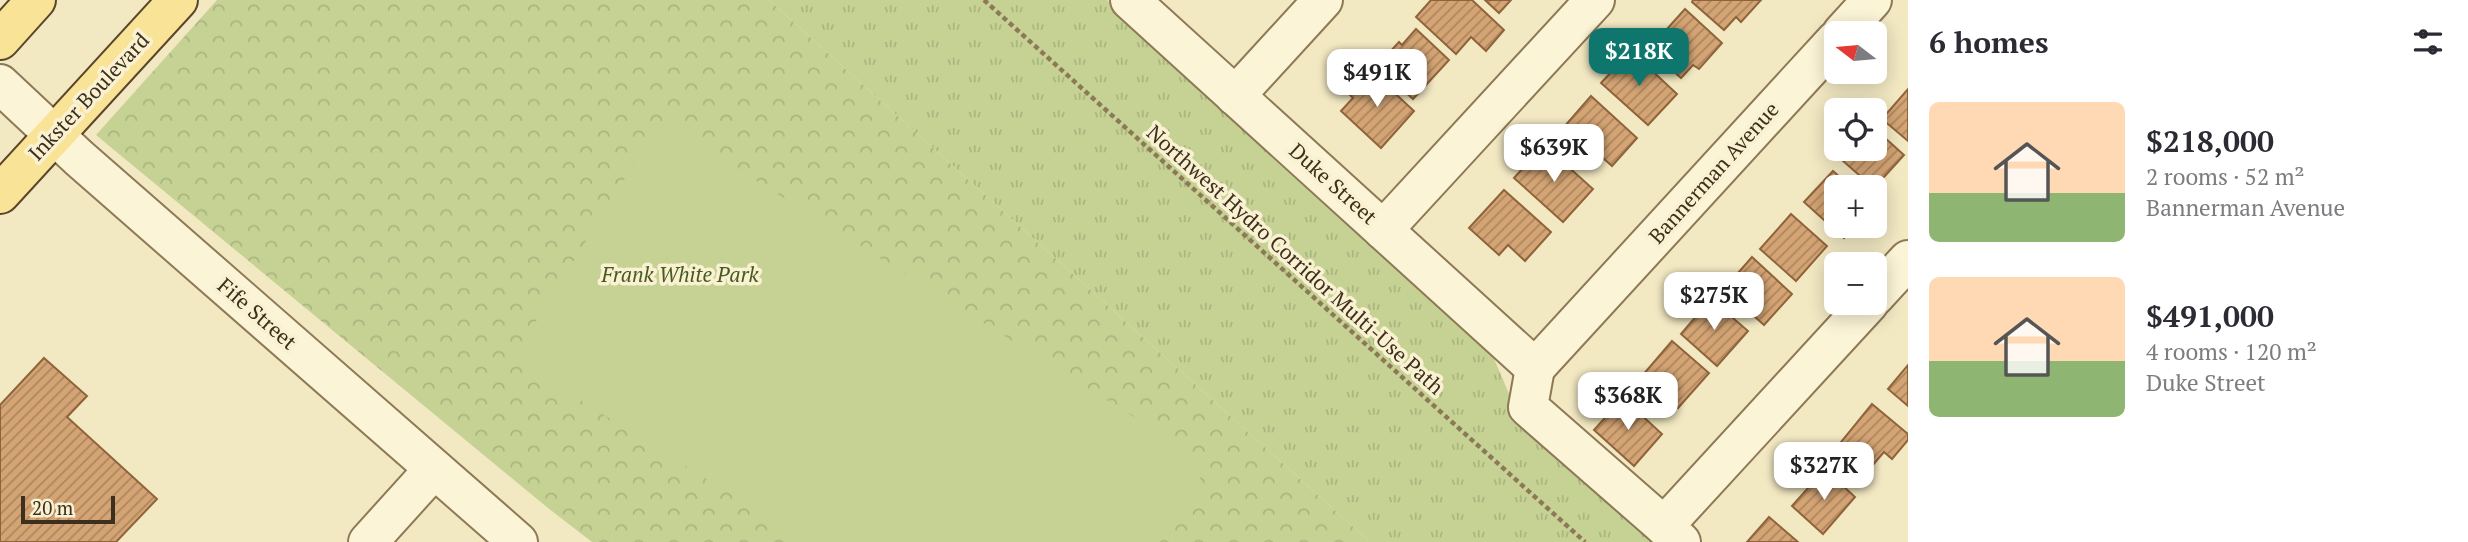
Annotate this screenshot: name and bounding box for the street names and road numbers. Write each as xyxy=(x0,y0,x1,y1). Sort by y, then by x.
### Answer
street label: Inkster Boulevard xyxy=(22,26,155,166)
street label: Bannerman Avenue xyxy=(1642,95,1784,249)
street label: Northwest Hydro Corridor Multi-Use Path xyxy=(1141,118,1450,400)
street label: Duke Street xyxy=(1284,136,1384,230)
street label: Fife Street xyxy=(212,271,303,356)

